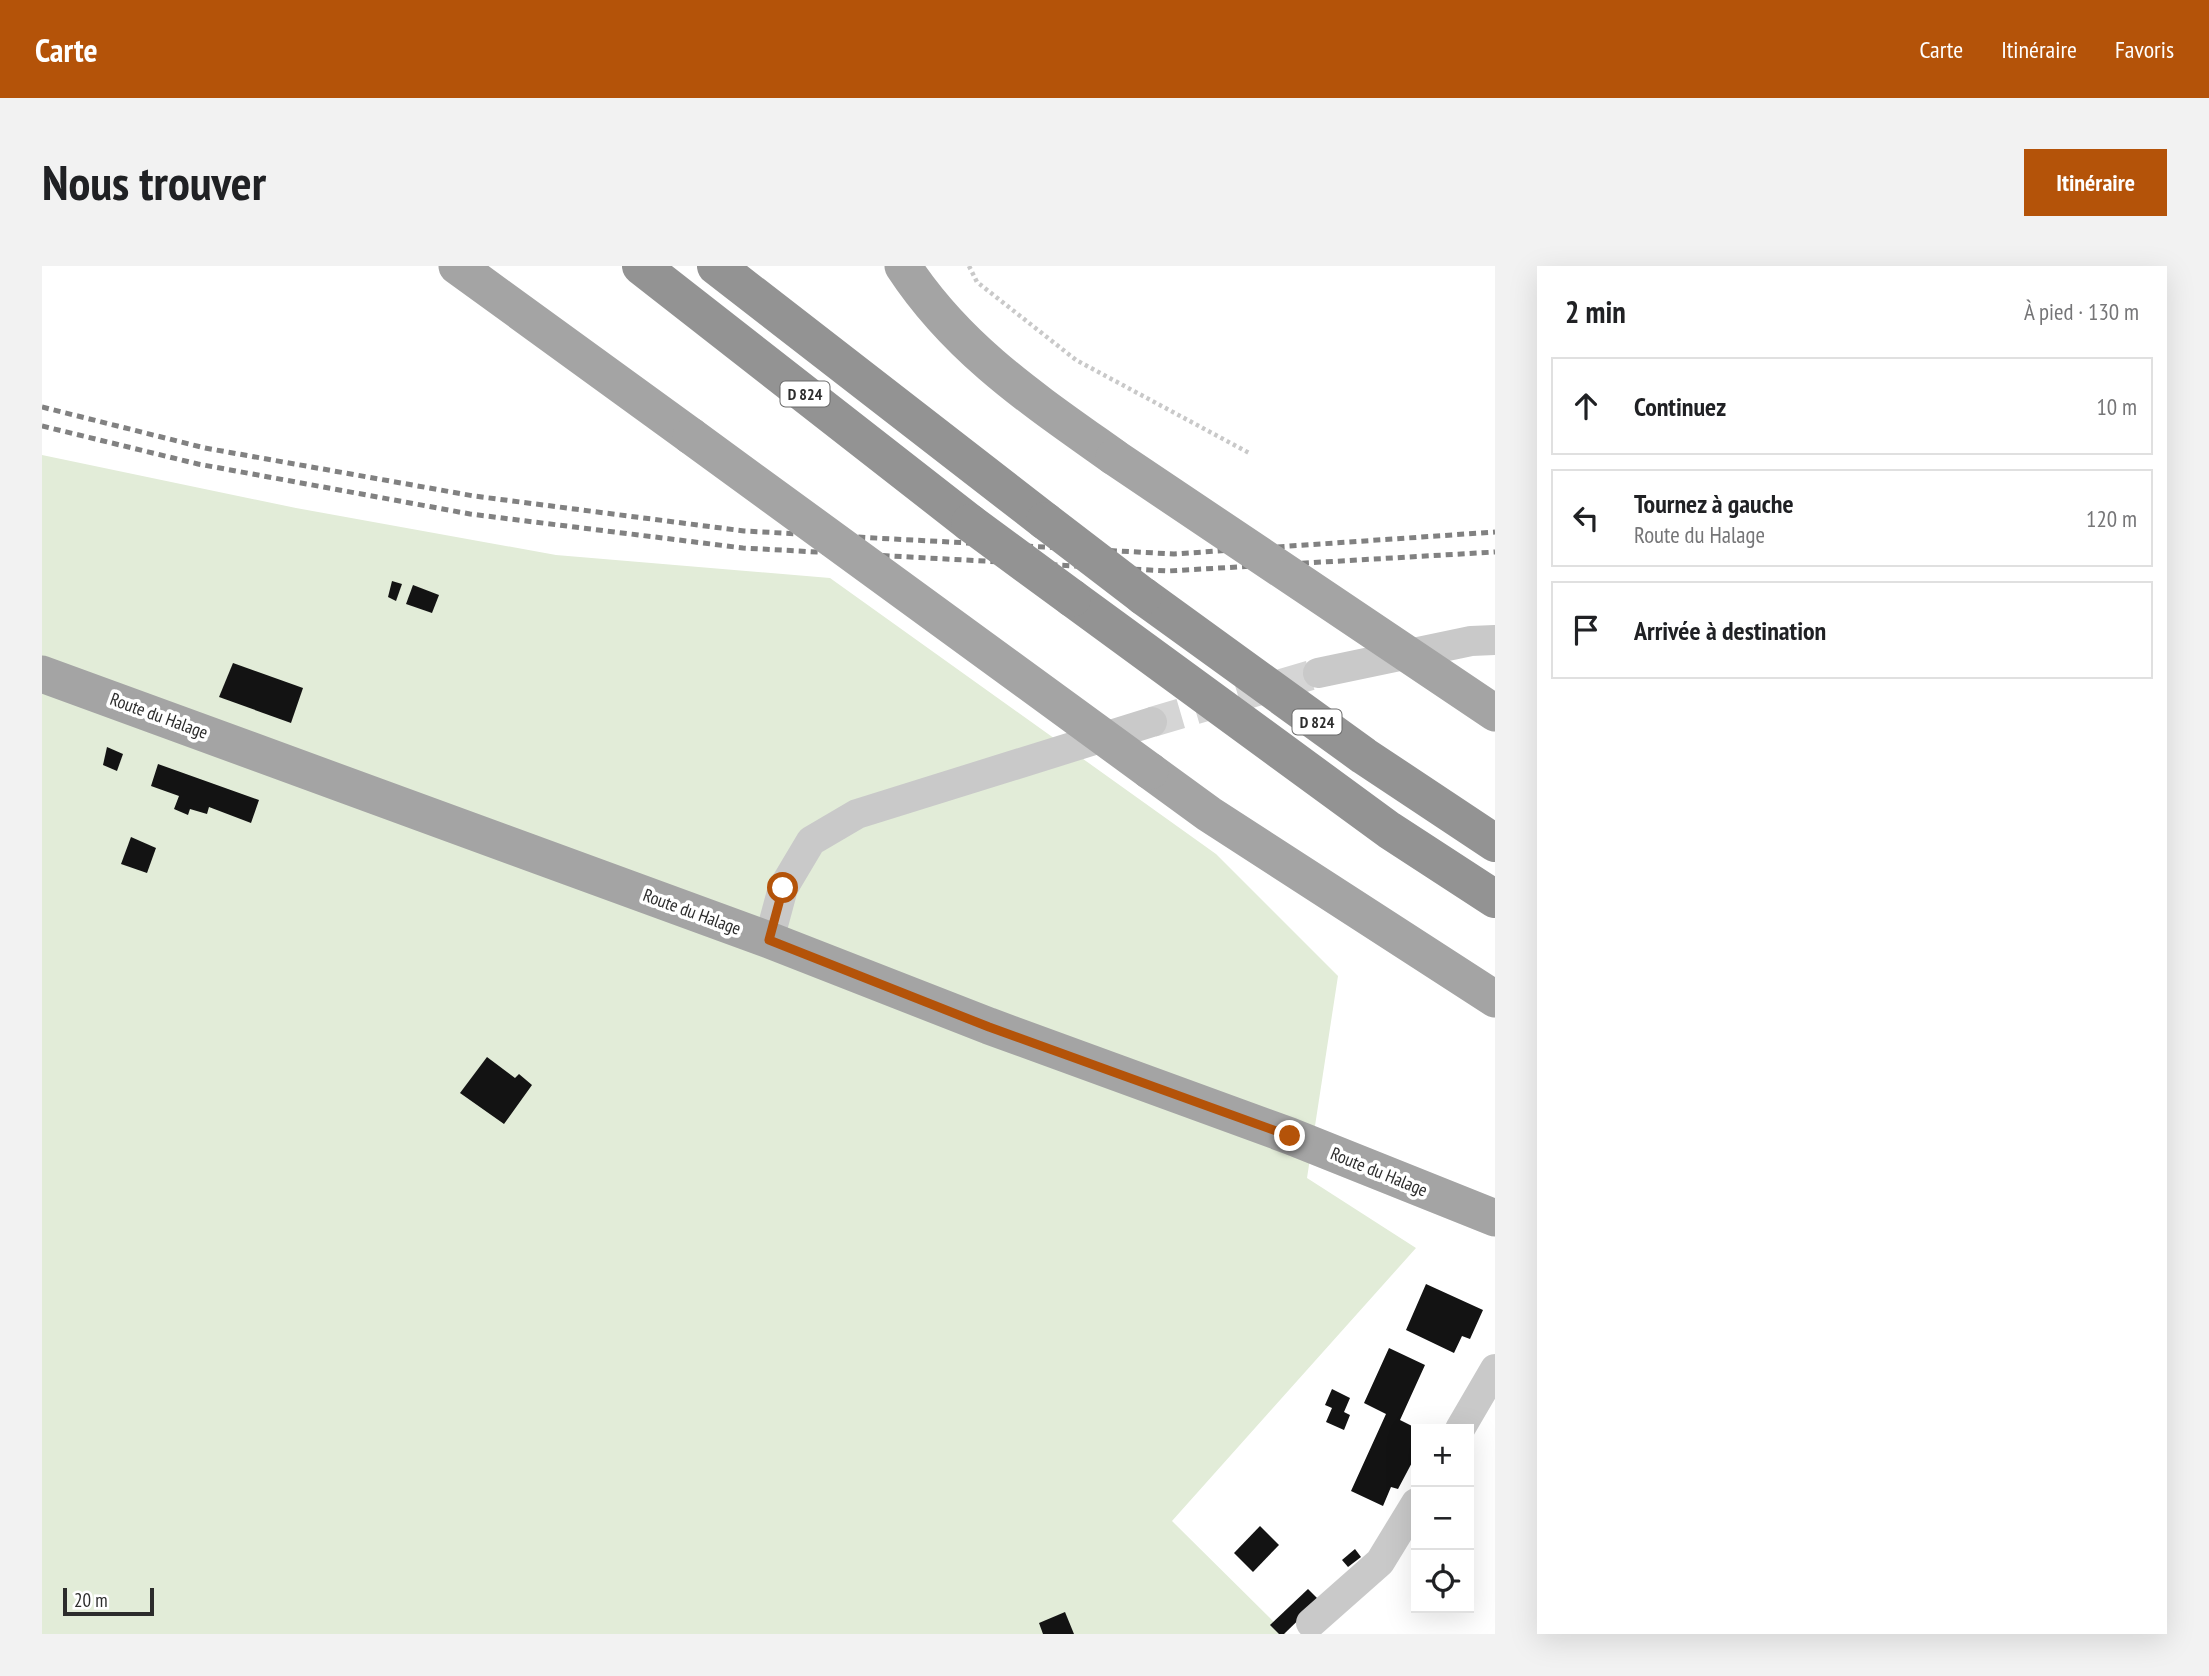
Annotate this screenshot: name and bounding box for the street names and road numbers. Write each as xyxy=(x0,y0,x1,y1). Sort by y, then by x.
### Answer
road number: D 824 xyxy=(780,382,830,406)
street label: Route du Halage xyxy=(107,687,211,744)
road number: D 824 xyxy=(1292,710,1342,734)
street label: Route du Halage xyxy=(640,883,744,940)
street label: Route du Halage xyxy=(1327,1142,1431,1201)

